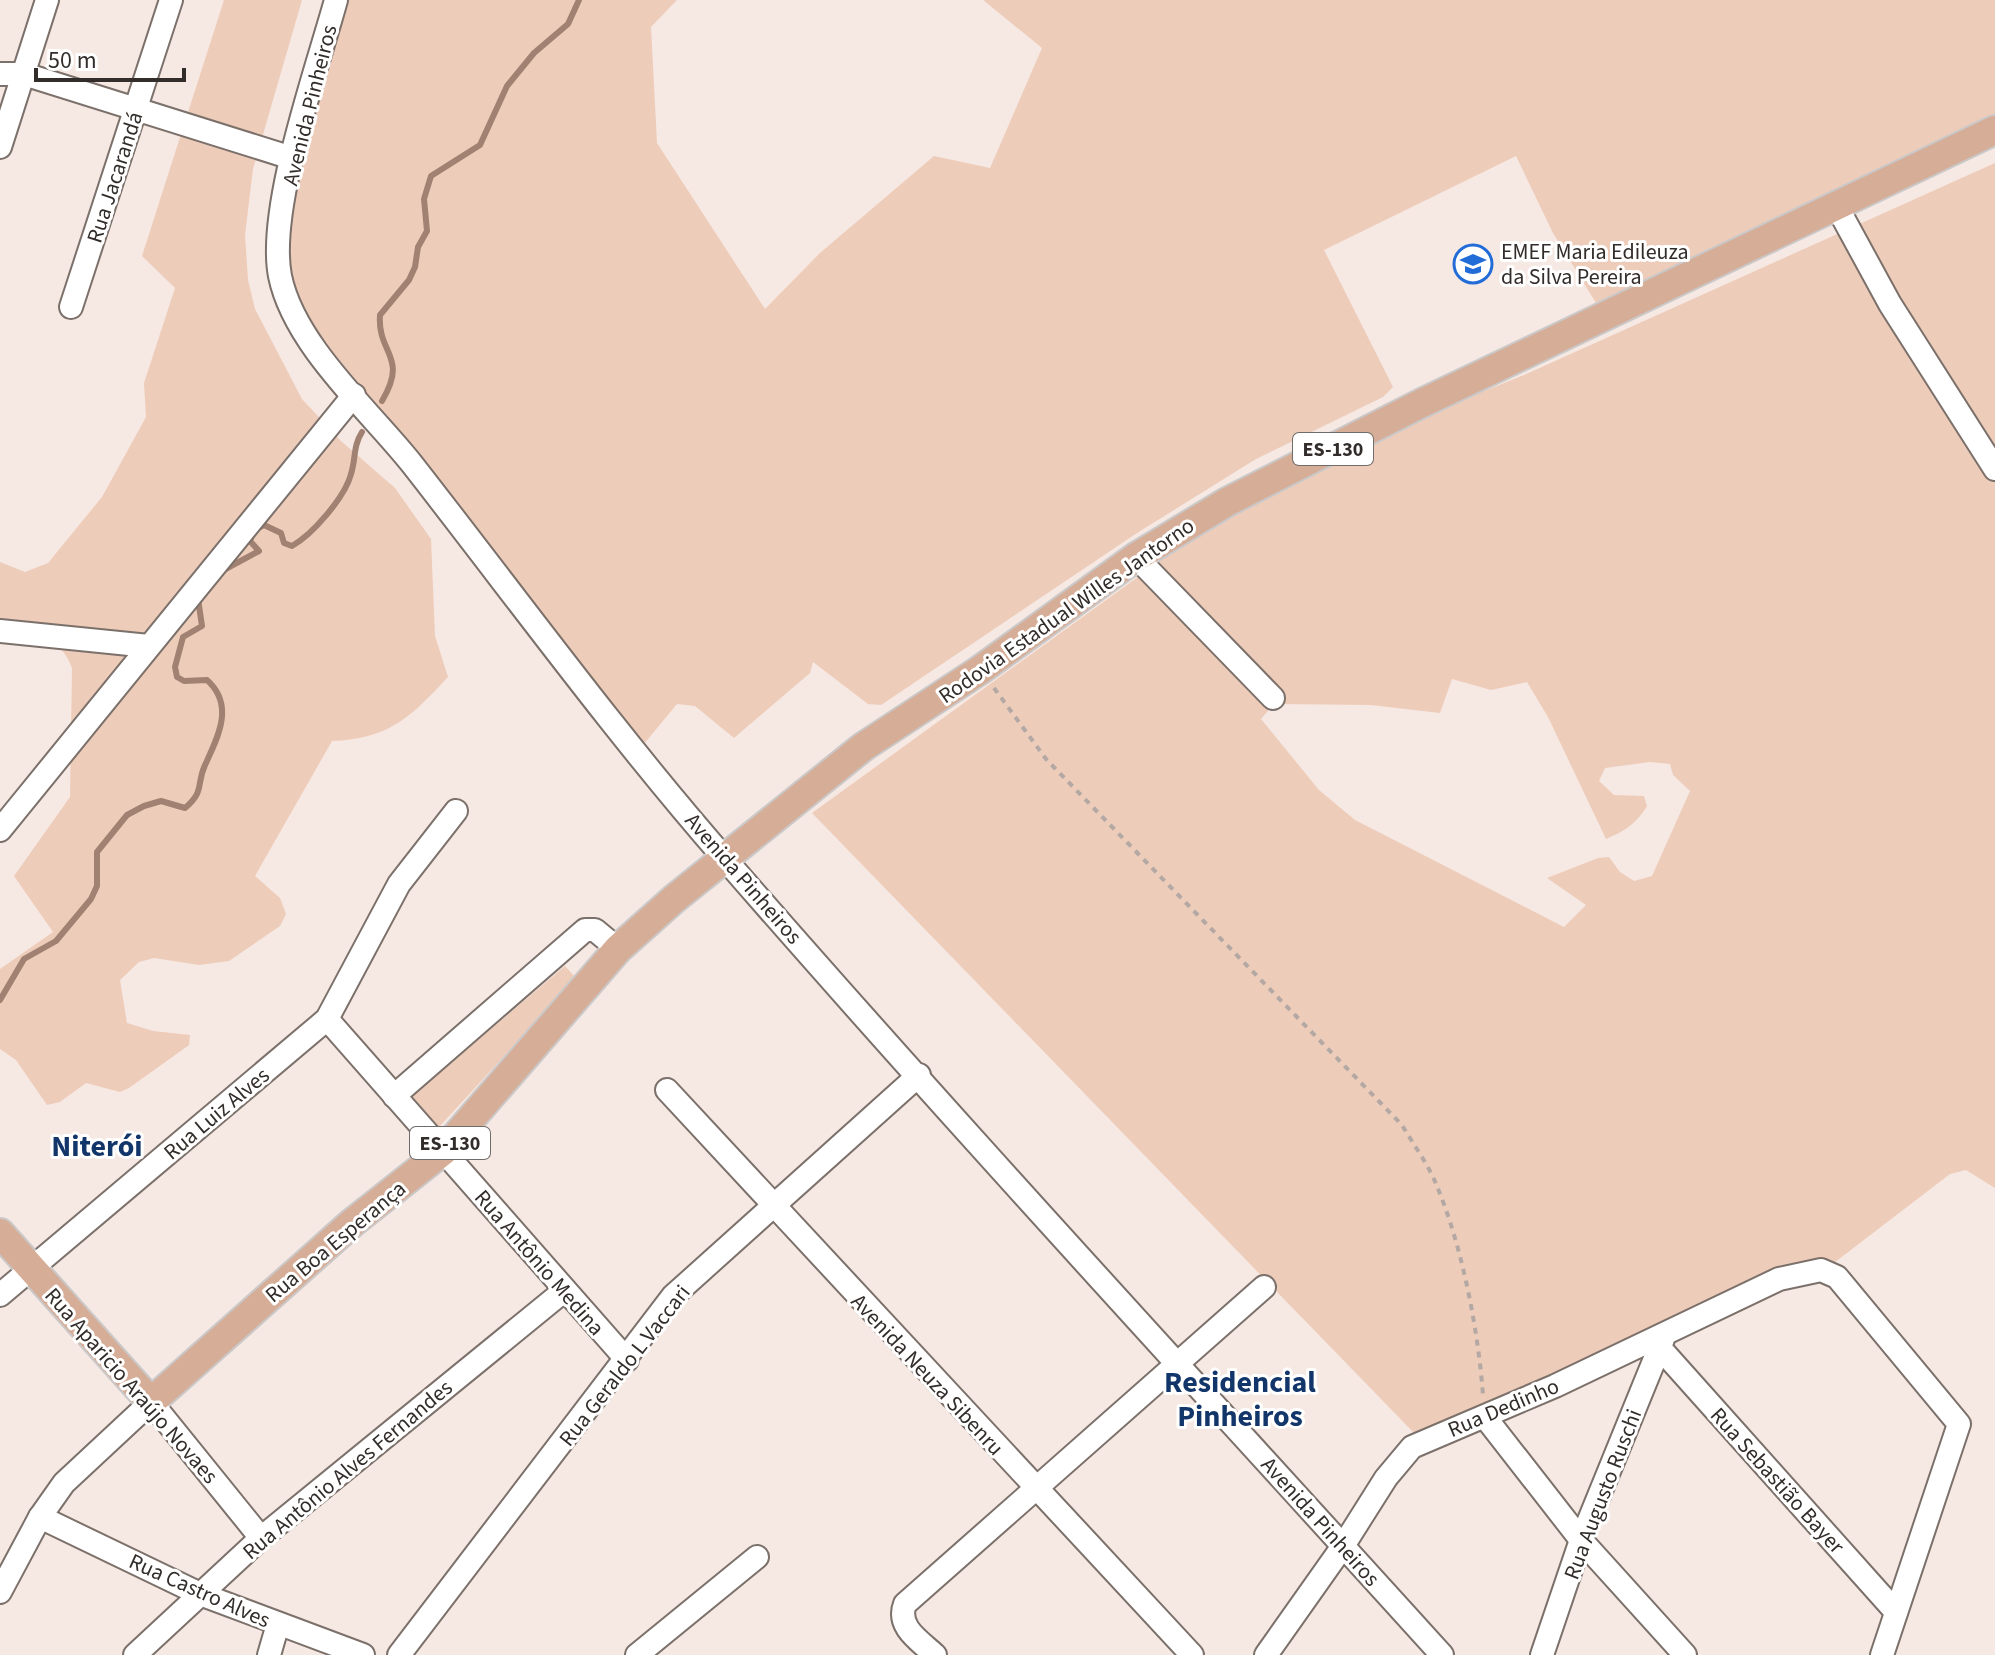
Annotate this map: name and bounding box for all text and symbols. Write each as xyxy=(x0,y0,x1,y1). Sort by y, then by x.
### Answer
street label: Avenida Pinheiros xyxy=(275,21,345,189)
scale bar xyxy=(36,32,184,82)
text: 50 m xyxy=(48,43,97,78)
street label: Rua Jacarandá xyxy=(79,108,151,247)
place label: EMEF Maria Edileuza da Silva Pereira xyxy=(1501,236,1689,293)
school or university icon: EMEF Maria Edileuza da Silva Pereira xyxy=(1452,243,1494,285)
road number: ES-130 xyxy=(1293,433,1373,465)
street label: Rodovia Estadual Willes Jantorno xyxy=(932,510,1201,712)
street label: Avenida Pinheiros xyxy=(677,806,809,951)
street label: Rua Luiz Alves xyxy=(157,1060,277,1168)
district label: Niterói xyxy=(51,1125,143,1168)
road number: ES-130 xyxy=(410,1127,490,1159)
street label: Rua Boa Esperança xyxy=(258,1173,413,1310)
street label: Rua Antônio Medina xyxy=(467,1183,612,1343)
street label: Rua Geraldo L Vaccari xyxy=(551,1278,698,1453)
street label: Rua Aparicio Araújo Novaes xyxy=(37,1281,226,1491)
street label: Avenida Neuza Sibenru xyxy=(843,1286,1011,1463)
district label: Residencial Pinheiros xyxy=(1164,1361,1316,1438)
street label: Rua Dedinho xyxy=(1443,1370,1564,1446)
street label: Rua Antônio Alves Fernandes xyxy=(236,1372,460,1567)
street label: Rua Sebastião Bayer xyxy=(1703,1400,1852,1561)
street label: Rua Augusto Ruschi xyxy=(1556,1405,1650,1584)
street label: Avenida Pinheiros xyxy=(1253,1450,1387,1594)
street label: Rua Castro Alves xyxy=(124,1545,275,1636)

